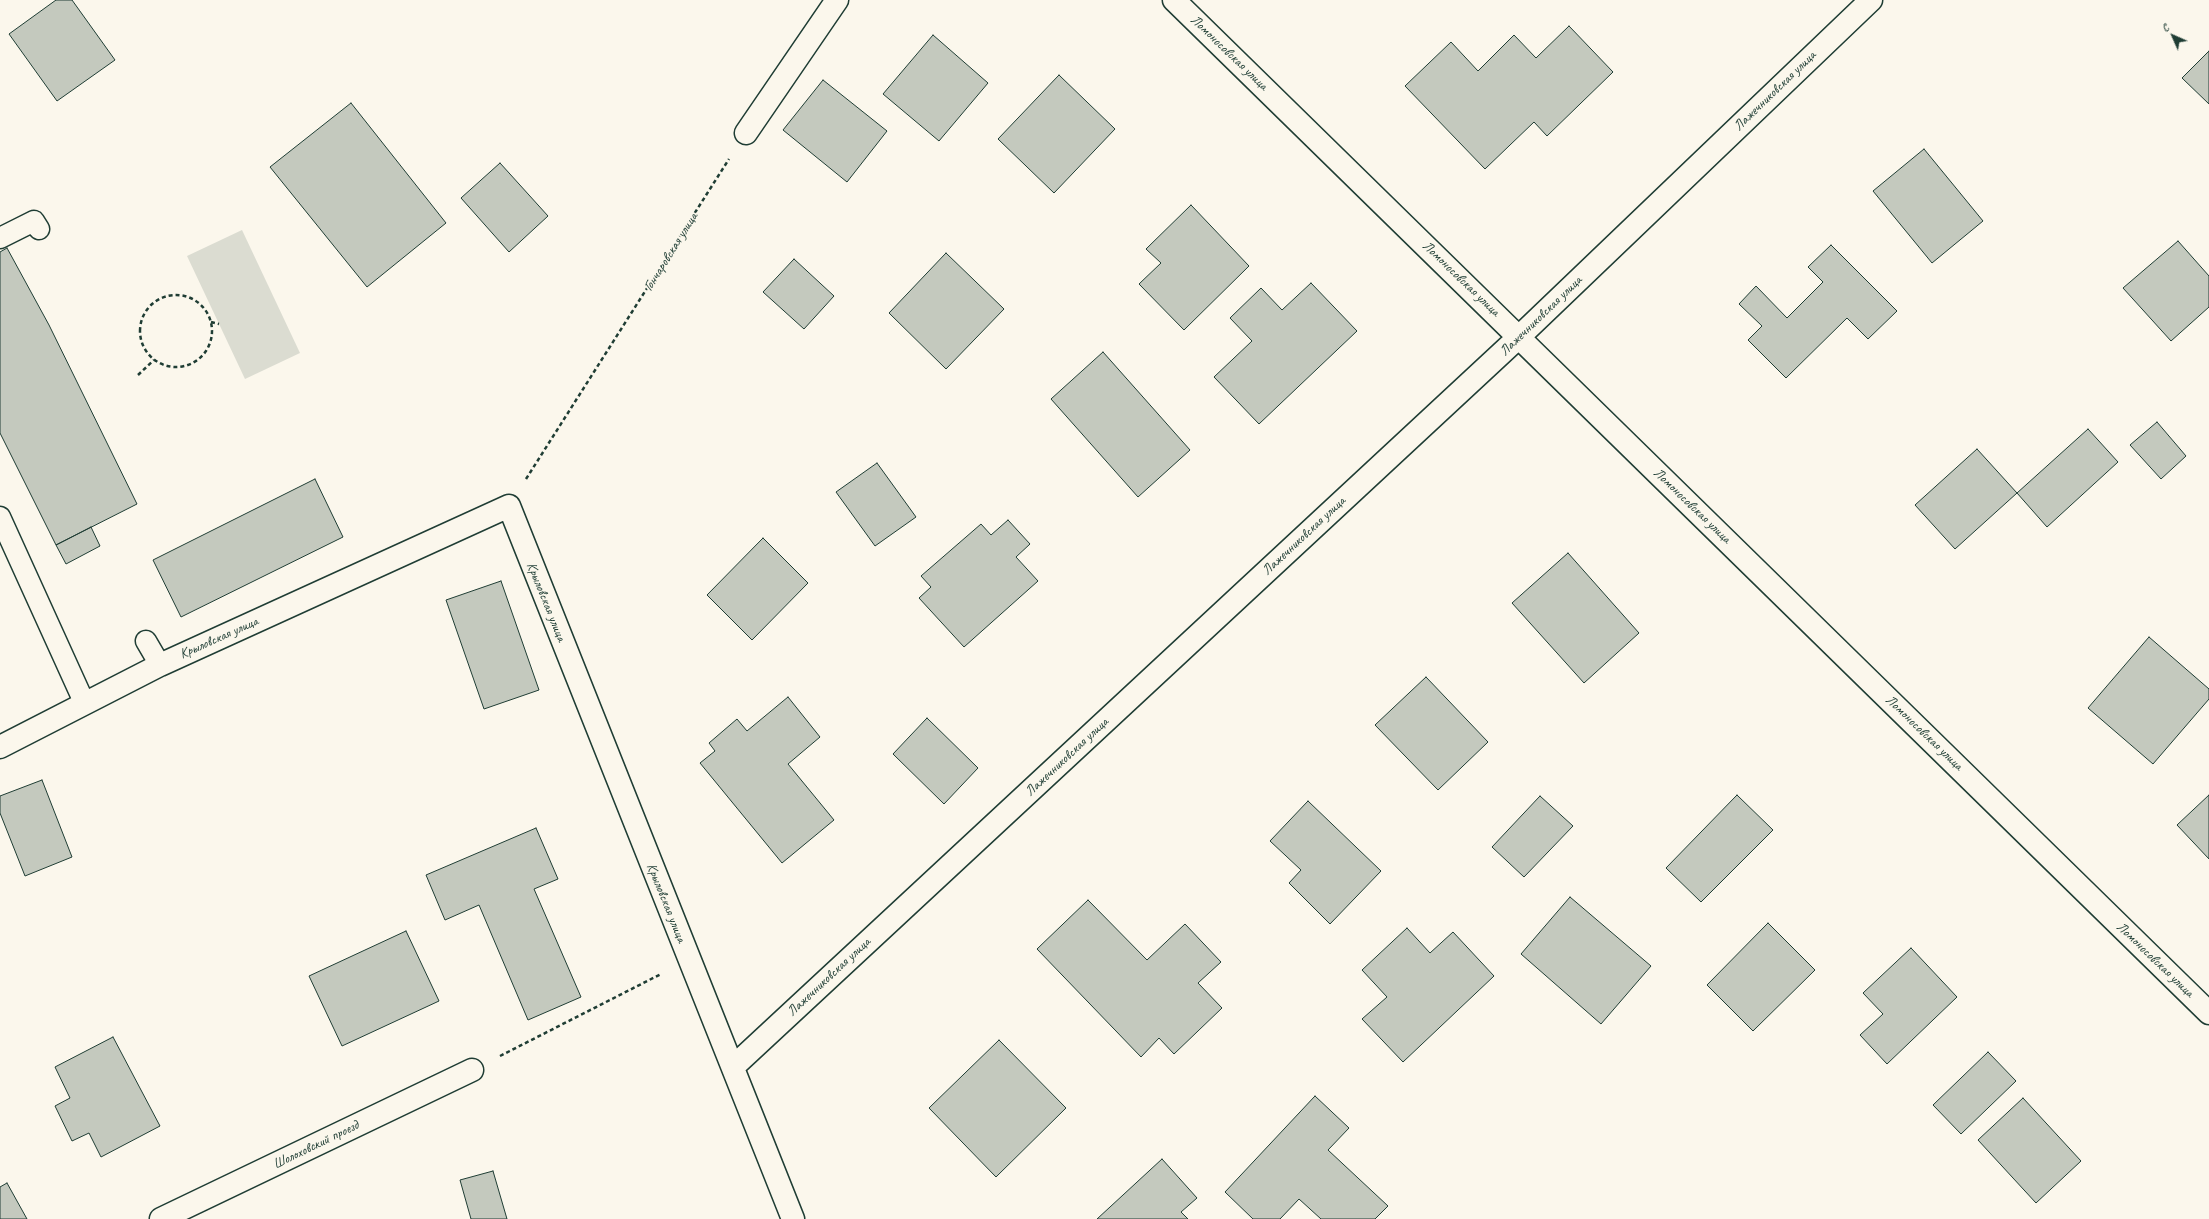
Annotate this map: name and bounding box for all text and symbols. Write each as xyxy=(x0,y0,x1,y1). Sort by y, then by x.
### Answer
street label: Ломоносовская улица xyxy=(1187,12,1271,94)
north arrow xyxy=(2153,16,2193,56)
text: С xyxy=(2158,21,2171,34)
street label: Лажечниковская улица xyxy=(1730,47,1820,135)
street label: Гончаровская улица xyxy=(640,210,702,294)
street label: Ломоносовская улица xyxy=(1419,238,1503,320)
street label: Лажечниковская улица xyxy=(1496,272,1586,360)
street label: Ломоносовская улица xyxy=(1650,465,1734,547)
street label: Лажечниковская улица xyxy=(1259,493,1349,579)
street label: Крыловская улица xyxy=(522,560,570,644)
street label: Крыловская улица xyxy=(177,613,261,663)
street label: Ломоносовская улица xyxy=(1882,692,1966,774)
street label: Лажечниковская улица xyxy=(1022,714,1112,800)
street label: Крыловская улица xyxy=(642,861,690,945)
street label: Ломоносовская улица xyxy=(2113,919,2197,1001)
street label: Лажечниковская улица xyxy=(784,934,874,1020)
street label: Шолоховский проезд xyxy=(270,1117,362,1173)

